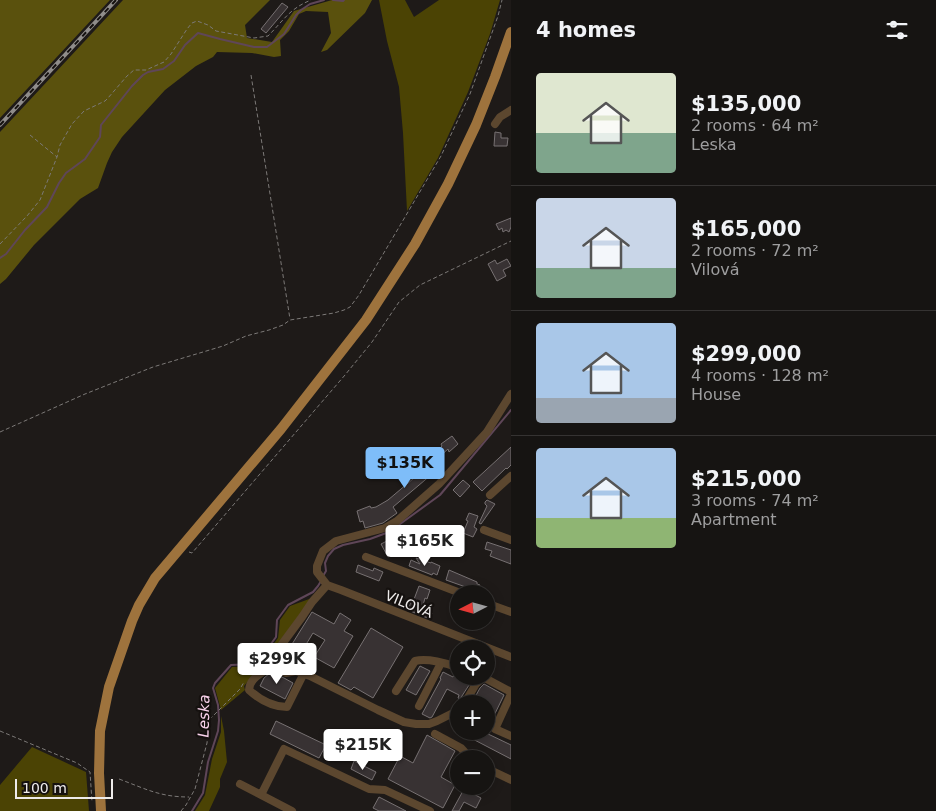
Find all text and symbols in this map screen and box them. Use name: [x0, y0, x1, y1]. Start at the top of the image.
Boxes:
icon: filters: [883, 16, 911, 44]
text: 4 homes: [536, 18, 636, 42]
text: $135,000: [691, 92, 801, 116]
icon: home: [576, 93, 636, 153]
text: 2 rooms · 64 m²: [691, 116, 819, 135]
text: Leska: [691, 135, 737, 154]
text: $165,000: [691, 217, 801, 241]
icon: home: [576, 218, 636, 278]
text: 2 rooms · 72 m²: [691, 241, 819, 260]
text: Vilová: [691, 260, 740, 279]
text: $299,000: [691, 342, 801, 366]
icon: home: [576, 343, 636, 403]
text: 4 rooms · 128 m²: [691, 366, 829, 385]
text: House: [691, 385, 741, 404]
pin: $135K: [370, 446, 440, 489]
text: $135K: [377, 453, 433, 472]
text: $215,000: [691, 467, 801, 491]
icon: home: [576, 468, 636, 528]
text: 3 rooms · 74 m²: [691, 491, 819, 510]
text: Apartment: [691, 510, 777, 529]
pin: $165K: [390, 524, 460, 567]
text: $165K: [397, 531, 453, 550]
north arrow: [450, 585, 495, 630]
map controls: [450, 585, 495, 795]
street label: VILOVÁ: [383, 587, 436, 621]
button: locate: [450, 640, 495, 685]
pin: $299K: [242, 642, 312, 685]
text: $299K: [249, 649, 305, 668]
water label: Leska: [195, 694, 213, 738]
button: +: [450, 695, 495, 740]
pin: $215K: [328, 728, 398, 771]
text: $215K: [335, 735, 391, 754]
button: −: [450, 750, 495, 795]
scale bar: [15, 776, 112, 799]
text: 100 m: [22, 780, 67, 796]

